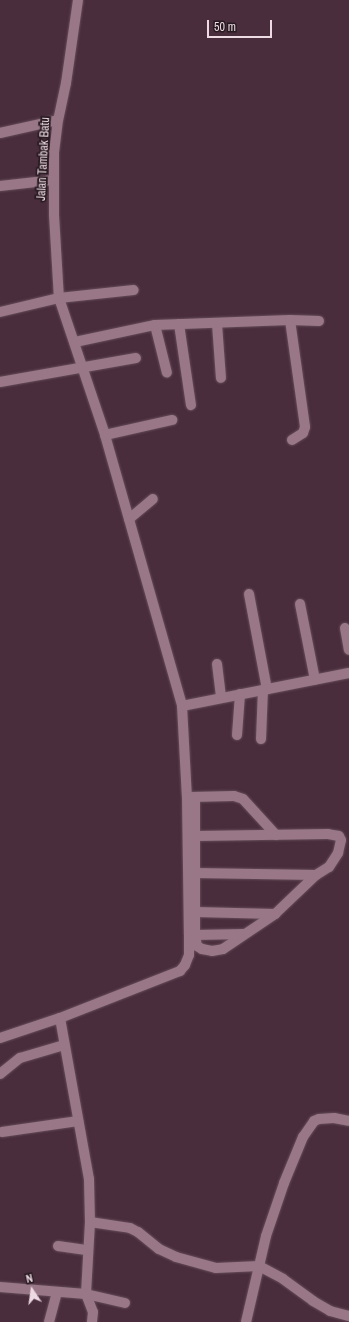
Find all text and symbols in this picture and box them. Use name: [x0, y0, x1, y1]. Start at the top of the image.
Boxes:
scale bar: [209, 12, 274, 38]
text: 50 m: [214, 19, 236, 35]
street label: Jalan Tambak Batu: [35, 117, 53, 201]
north arrow: [12, 1270, 52, 1310]
text: N: [25, 1271, 34, 1286]

